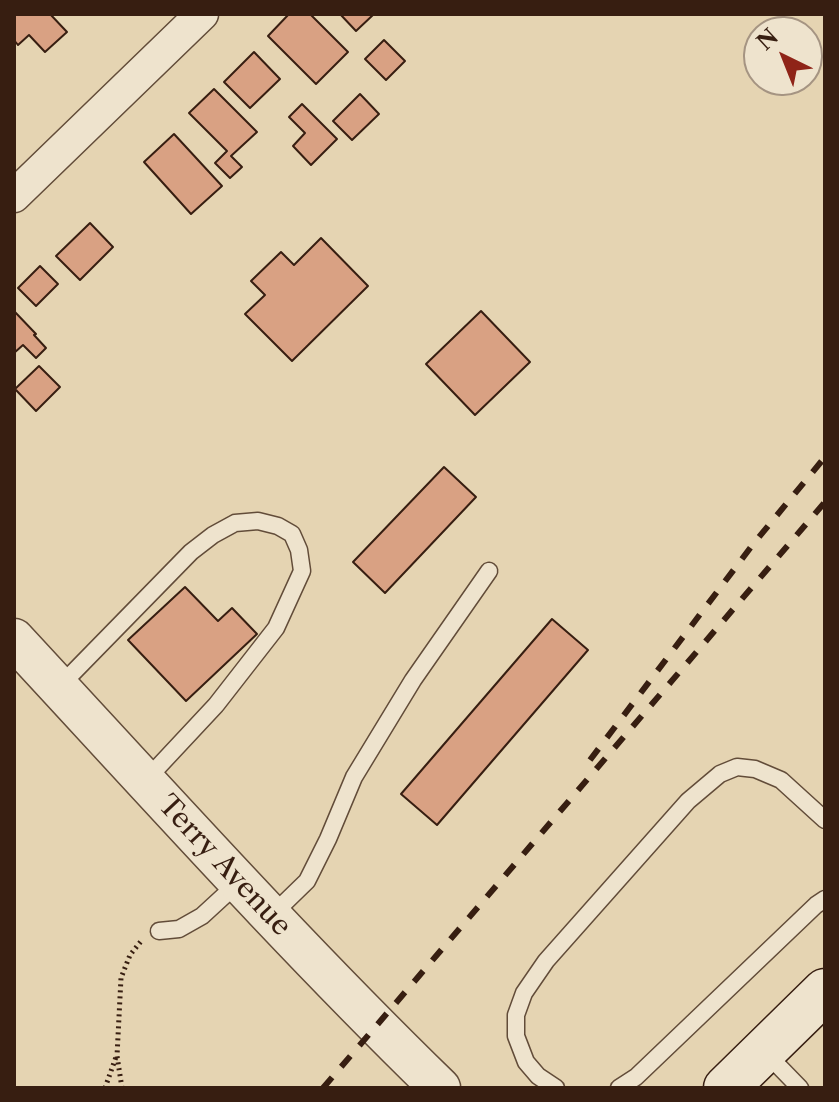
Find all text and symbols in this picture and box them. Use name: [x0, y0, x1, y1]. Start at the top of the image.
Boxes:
north arrow: [743, 16, 823, 96]
text: N: [751, 23, 784, 56]
street label: Terry Avenue: [150, 789, 298, 943]

